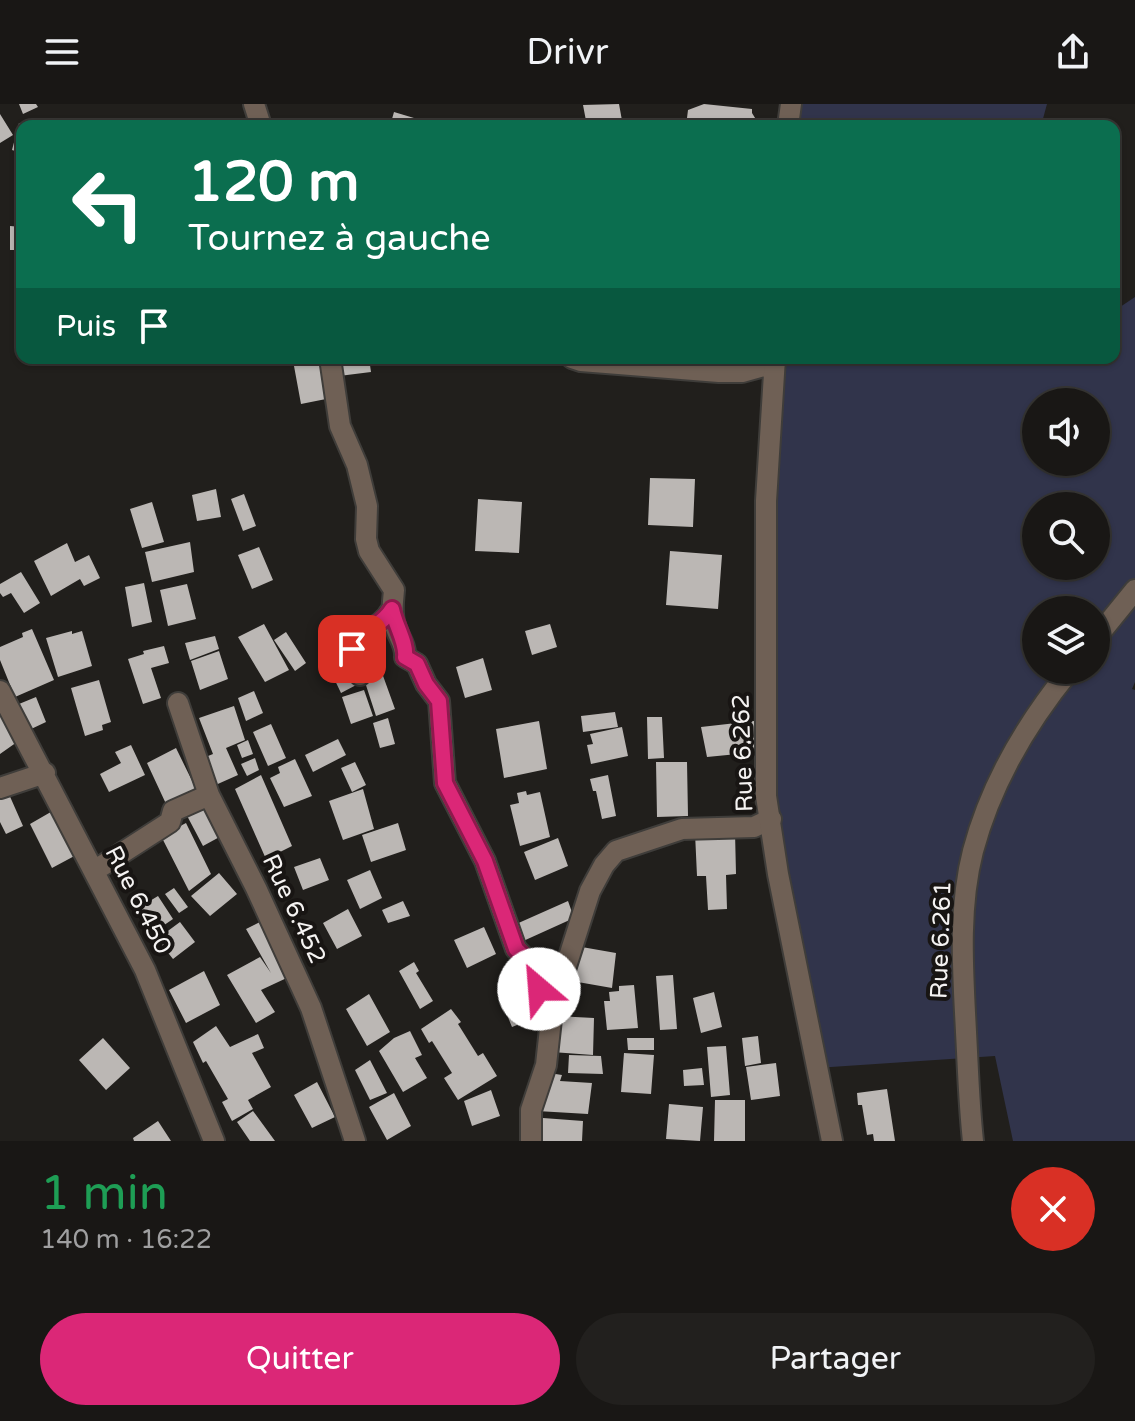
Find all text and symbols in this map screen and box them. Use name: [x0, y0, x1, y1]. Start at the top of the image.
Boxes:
icon: menu: [40, 30, 84, 74]
icon: share: [1051, 30, 1095, 74]
text: Drivr: [526, 31, 609, 74]
text: 120 m: [188, 149, 359, 216]
icon: left: [56, 152, 160, 256]
text: Tournez à gauche: [188, 217, 491, 260]
icon: arrive: [132, 304, 176, 348]
text: Puis: [56, 308, 116, 345]
map controls: [1022, 388, 1110, 684]
button: sound: [1022, 388, 1110, 476]
button: search: [1022, 492, 1110, 580]
button: layers: [1022, 596, 1110, 684]
pin: [318, 615, 386, 683]
icon: arrive: [330, 627, 374, 671]
street label: Rue 6.262: [726, 693, 760, 813]
street label: Rue 6.450: [98, 841, 178, 959]
street label: Rue 6.452: [256, 850, 332, 968]
street label: Rue 6.261: [924, 880, 958, 1000]
position arrow: [497, 947, 581, 1031]
text: 1 min: [40, 1165, 168, 1223]
button: close: [1011, 1167, 1095, 1251]
text: 140 m · 16:22: [40, 1224, 212, 1255]
button: Quitter: [40, 1313, 560, 1405]
button: Partager: [576, 1313, 1095, 1405]

